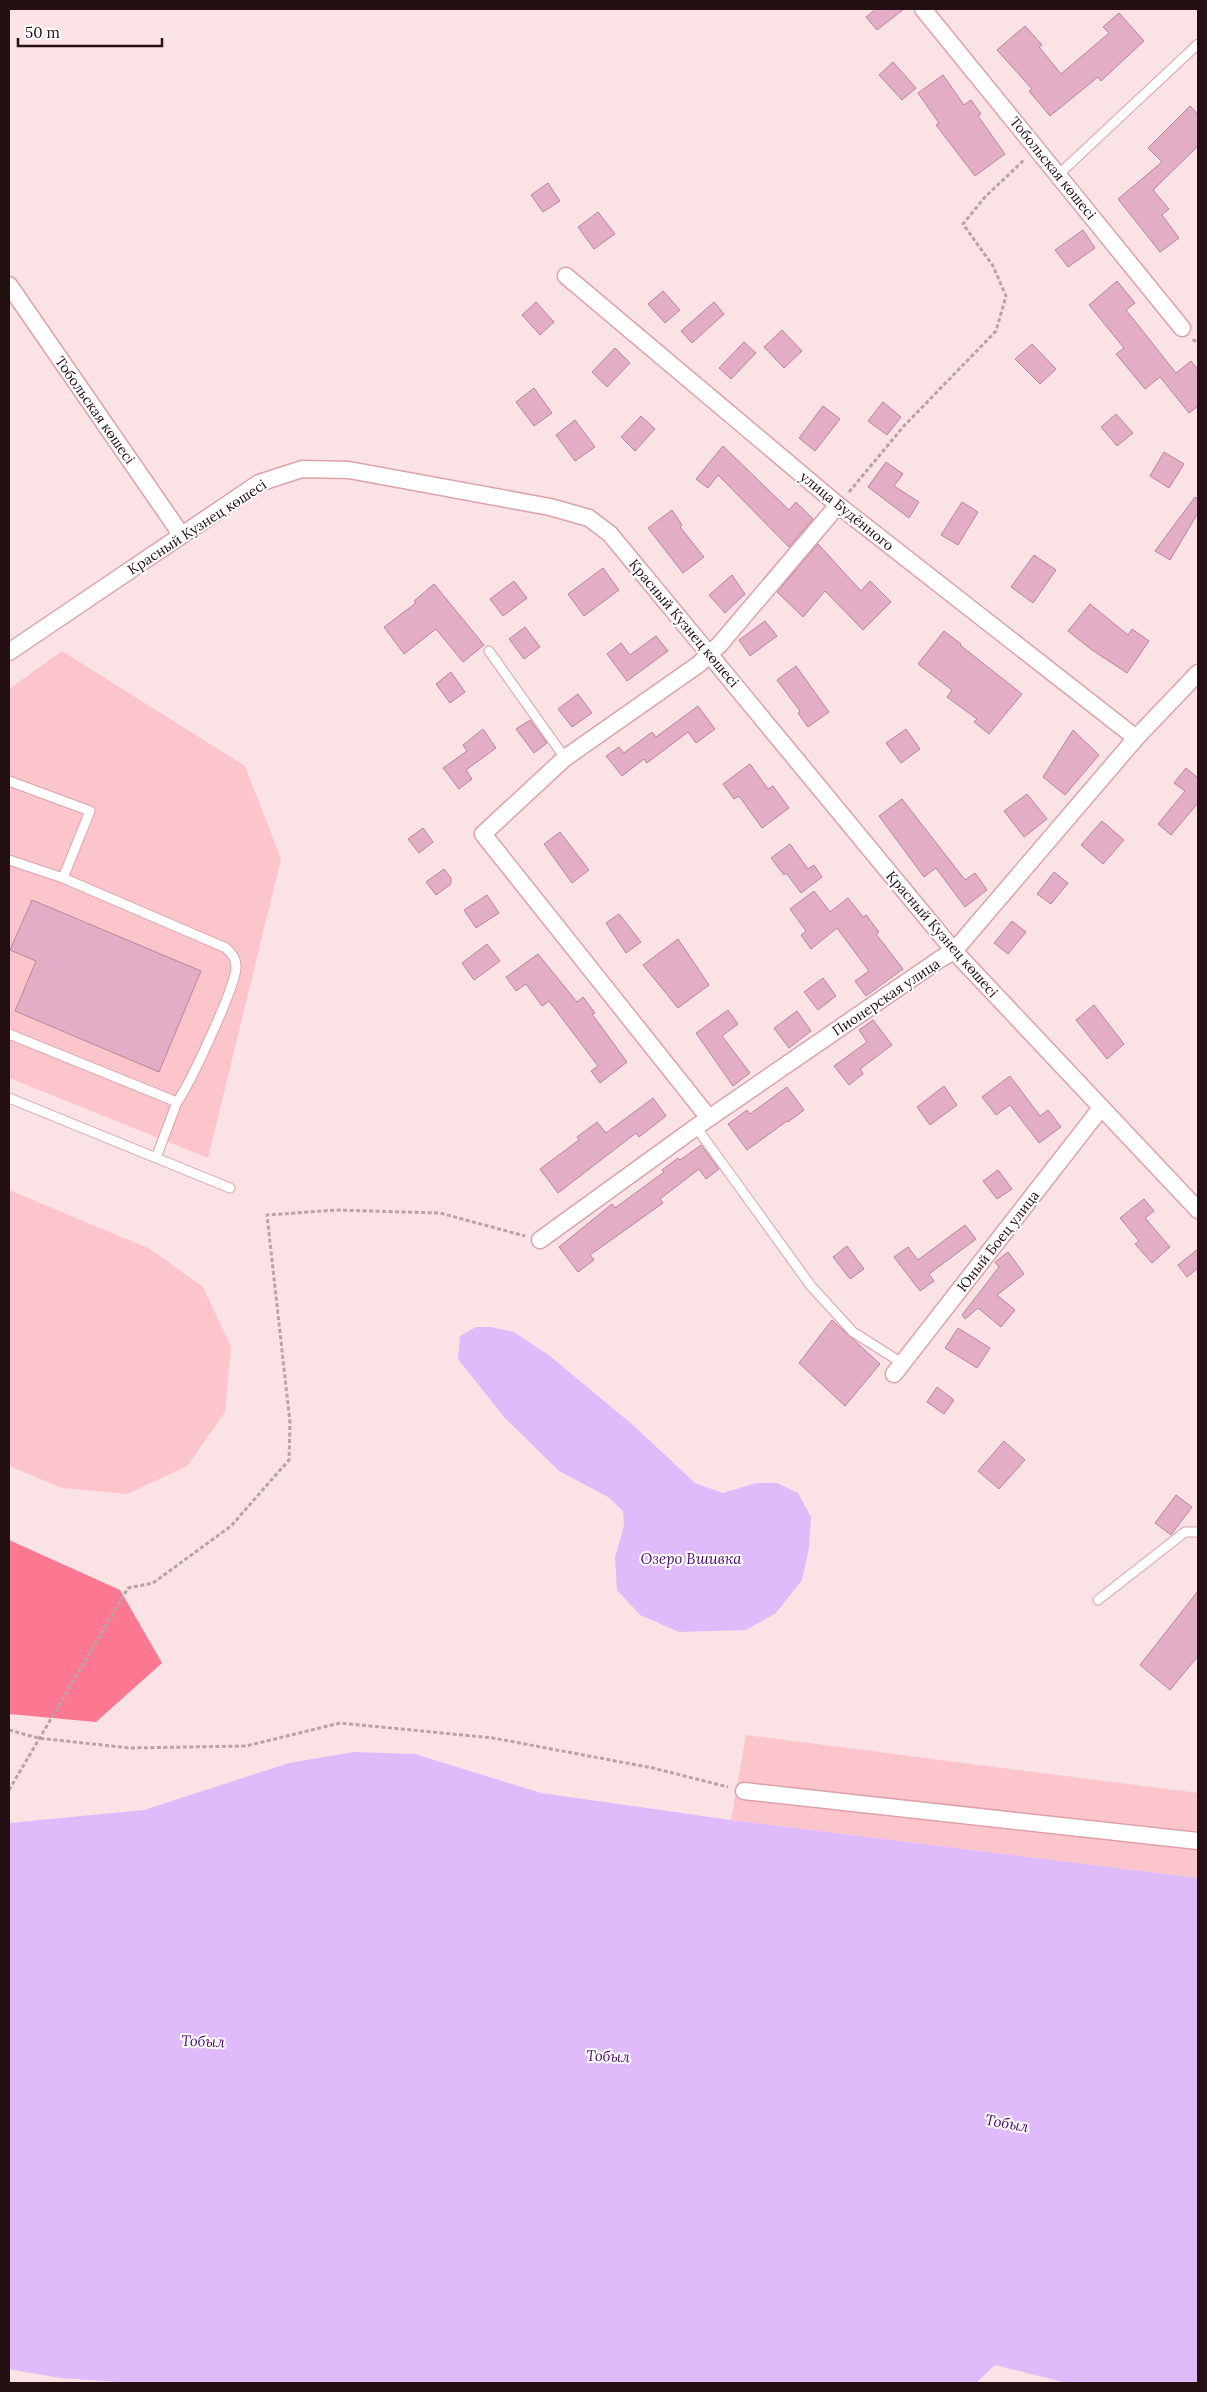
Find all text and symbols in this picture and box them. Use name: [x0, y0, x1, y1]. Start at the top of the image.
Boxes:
scale bar: [18, 15, 161, 47]
text: 50 m: [25, 23, 60, 42]
street label: Тобольская көшесі: [1006, 113, 1100, 223]
street label: Тобольская көшесі: [51, 353, 139, 467]
street label: улица Будённого: [796, 468, 898, 554]
street label: Красный Кузнец көшесі: [124, 475, 270, 579]
street label: Красный Кузнец көшесі: [625, 555, 743, 691]
street label: Красный Кузнец көшесі: [882, 867, 1002, 1001]
street label: Пионерская улица: [829, 954, 943, 1040]
street label: Юный Боец улица: [953, 1187, 1043, 1295]
water label: Озеро Вшивка: [641, 1549, 742, 1568]
water label: Тобыл: [181, 2031, 226, 2051]
water label: Тобыл: [586, 2046, 631, 2066]
water label: Тобыл: [984, 2110, 1031, 2136]

